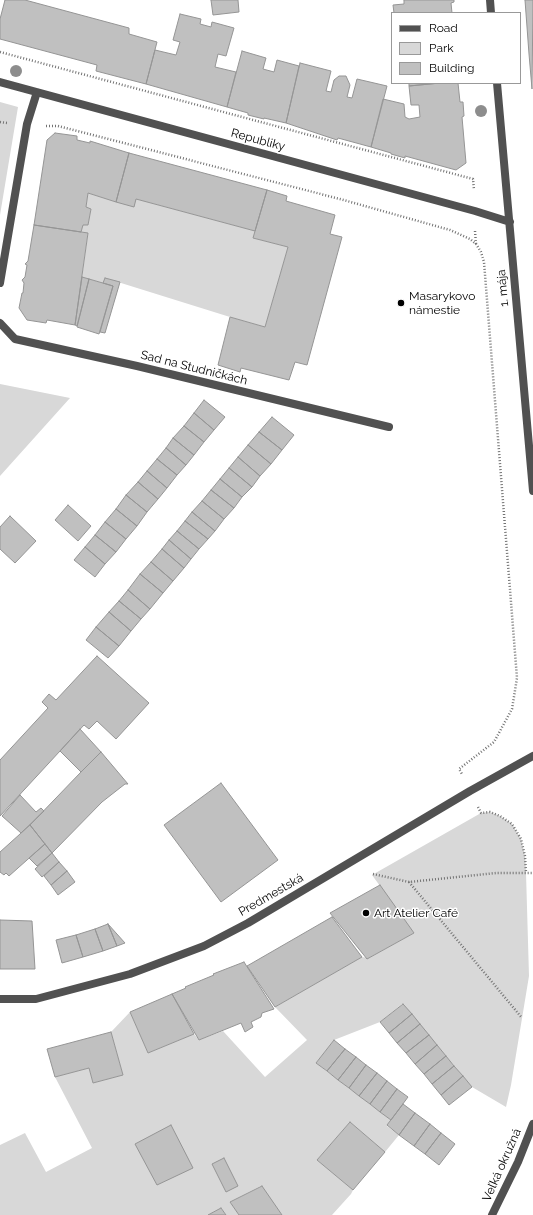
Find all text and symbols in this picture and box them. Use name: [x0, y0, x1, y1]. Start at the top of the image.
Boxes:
legend: [391, 12, 521, 84]
text: Road: [429, 21, 458, 35]
text: Park: [429, 41, 454, 55]
text: Building: [429, 61, 475, 75]
street label: Republiky: [229, 126, 287, 154]
street label: 1. mája: [494, 269, 512, 307]
place label: Masarykovo námestie: [409, 289, 475, 317]
marker: Masarykovo námestie: [396, 298, 406, 308]
street label: Sad na Studničkách: [139, 348, 249, 388]
street label: Predmestská: [236, 871, 306, 919]
place label: Art Atelier Café: [374, 906, 458, 920]
marker: Art Atelier Café: [361, 908, 371, 918]
street label: Veľká okružná: [480, 1126, 524, 1204]

